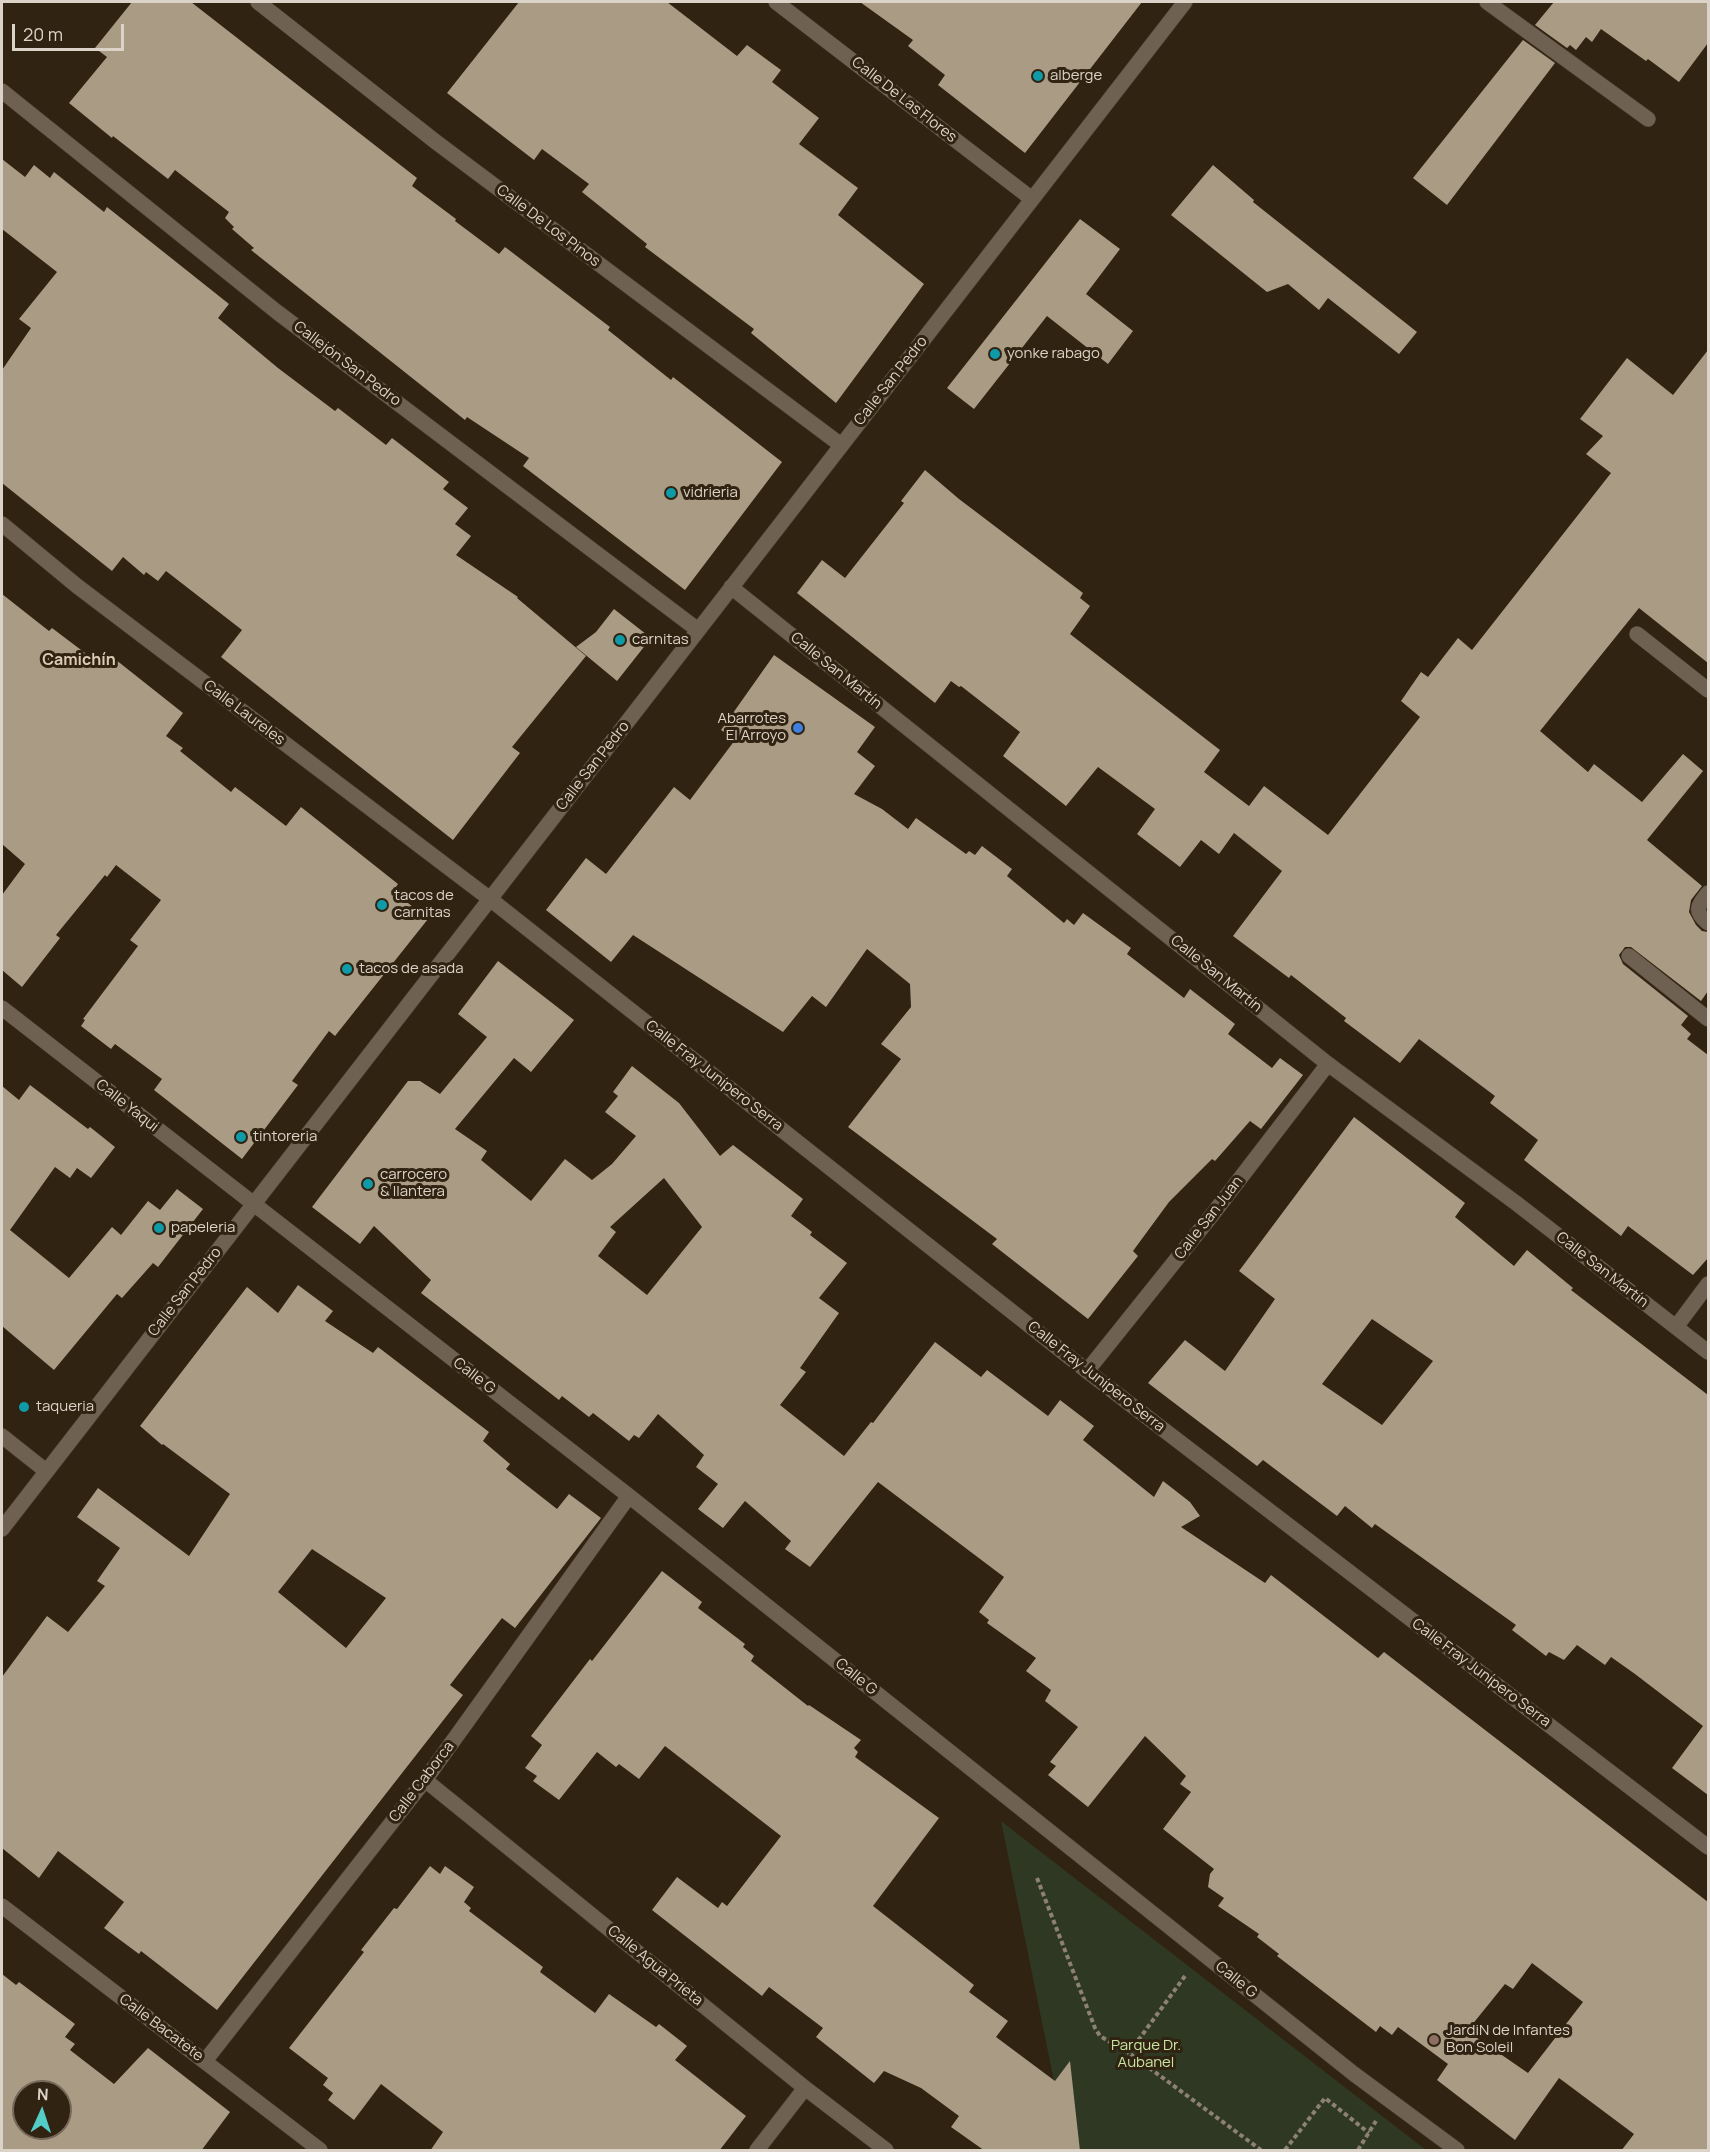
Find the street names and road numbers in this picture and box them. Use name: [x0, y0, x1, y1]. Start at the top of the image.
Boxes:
street label: Calle De Las Flores: [848, 53, 960, 147]
street label: Calle De Los Pinos: [493, 181, 603, 271]
street label: Callejón San Pedro: [290, 318, 404, 410]
street label: Calle San Pedro: [851, 333, 931, 429]
street label: Calle San Martín: [787, 629, 885, 713]
street label: Calle Laureles: [200, 677, 288, 749]
street label: Calle San Pedro: [553, 718, 633, 814]
street label: Calle San Martín: [1167, 932, 1265, 1016]
street label: Calle Fray Junípero Serra: [642, 1017, 786, 1135]
street label: Calle Yaqui: [92, 1076, 162, 1136]
street label: Calle San Juan: [1171, 1173, 1247, 1263]
street label: Calle San Martín: [1552, 1228, 1652, 1312]
street label: Calle San Pedro: [145, 1244, 225, 1340]
street label: Calle Fray Junípero Serra: [1024, 1318, 1168, 1436]
street label: Calle G: [449, 1354, 499, 1398]
street label: Calle Fray Junípero Serra: [1408, 1615, 1554, 1731]
street label: Calle G: [832, 1655, 880, 1699]
street label: Calle Caborca: [386, 1738, 458, 1826]
street label: Calle Agua Prieta: [604, 1922, 706, 2010]
street label: Calle G: [1212, 1958, 1260, 2002]
street label: Calle Bacatete: [115, 1990, 207, 2066]

